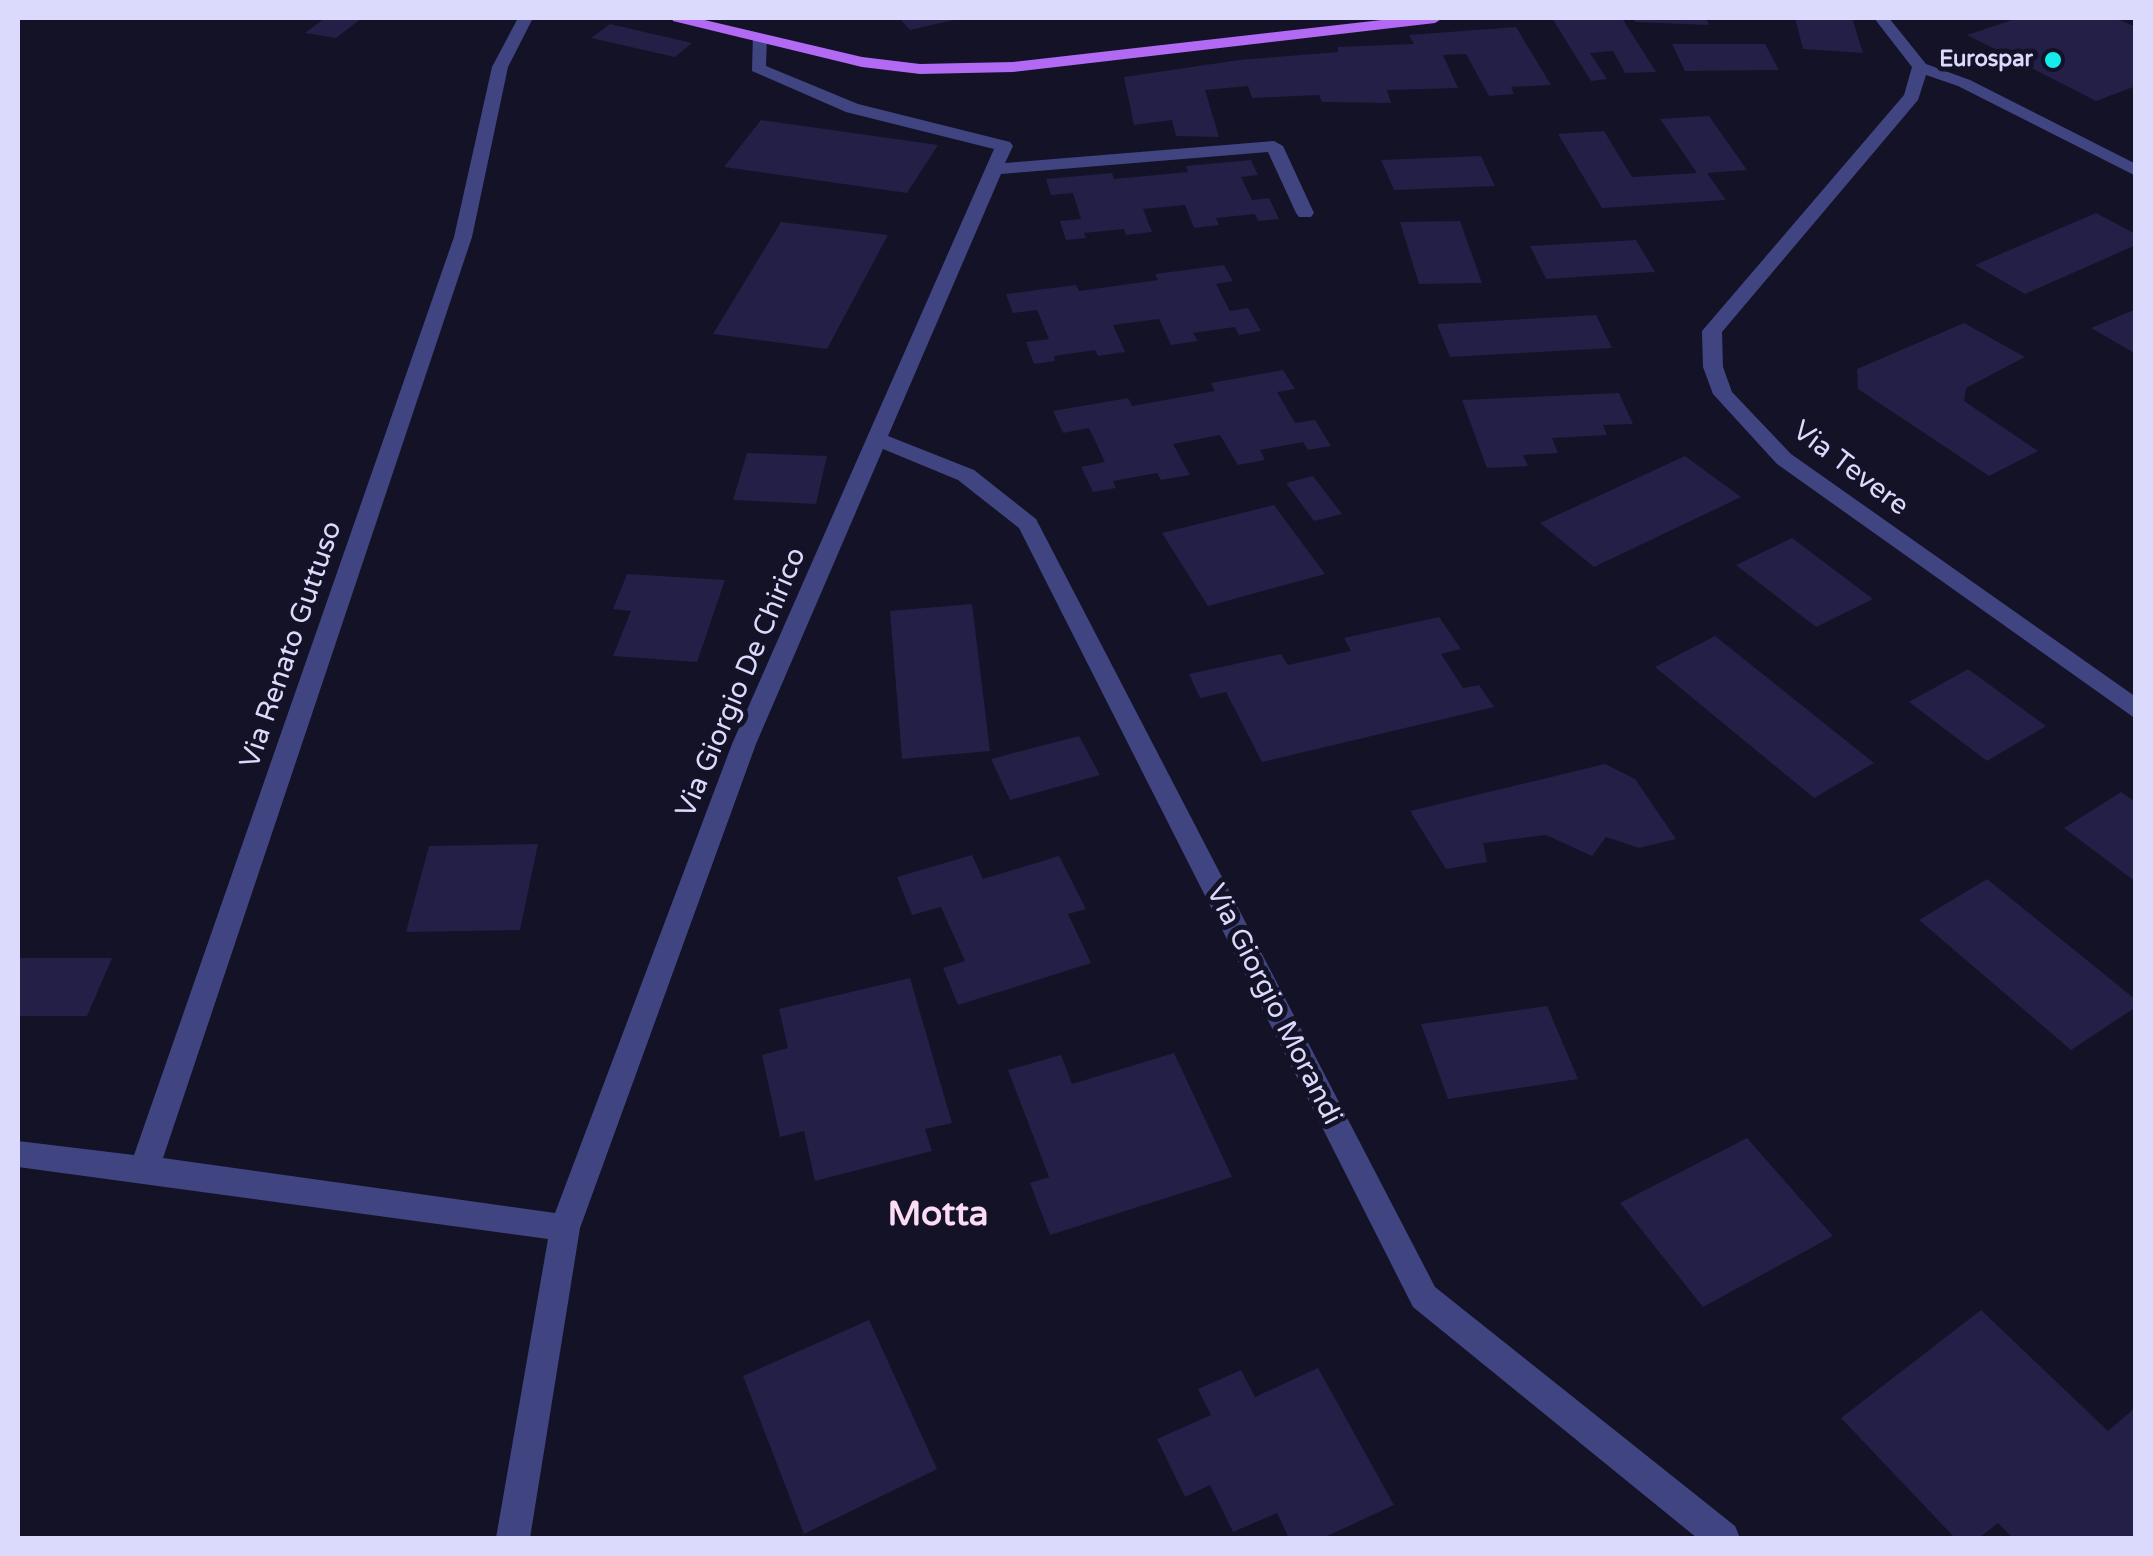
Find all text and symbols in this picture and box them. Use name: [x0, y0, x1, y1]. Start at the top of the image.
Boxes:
place label: Eurospar: [1939, 47, 2033, 73]
marker: Eurospar: [2042, 49, 2064, 71]
street label: Via Tevere: [1785, 414, 1915, 524]
street label: Via Renato Guttuso: [234, 517, 350, 773]
street label: Via Giorgio De Chirico: [670, 543, 814, 823]
street label: Via Giorgio Morandi: [1198, 879, 1348, 1131]
district label: Motta: [888, 1195, 988, 1237]

